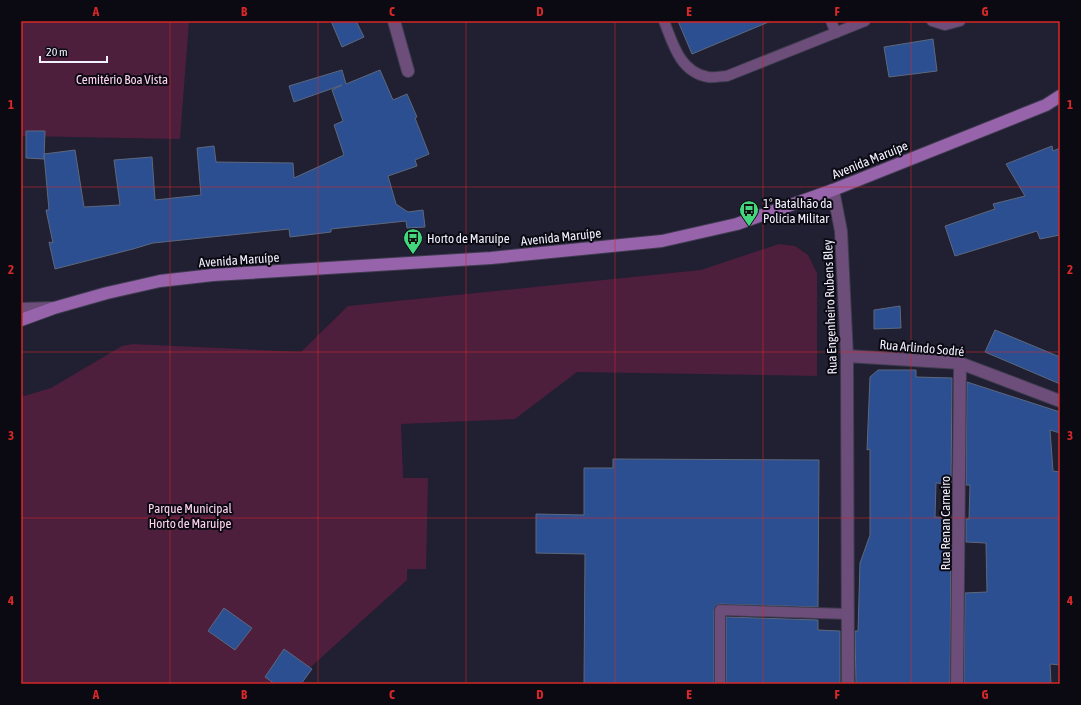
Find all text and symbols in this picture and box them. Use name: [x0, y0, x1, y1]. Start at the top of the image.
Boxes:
text: A: [92, 4, 100, 19]
text: B: [241, 4, 248, 19]
text: C: [389, 4, 395, 19]
text: D: [536, 4, 544, 19]
text: E: [686, 4, 692, 19]
text: F: [834, 4, 840, 19]
text: G: [982, 4, 989, 19]
scale bar: [40, 38, 107, 64]
text: 20 m: [46, 45, 68, 59]
park label: Cemitério Boa Vista: [76, 72, 168, 87]
text: 1: [8, 97, 14, 112]
text: 1: [1067, 97, 1073, 112]
street label: Avenida Maruípe: [830, 138, 910, 182]
place label: 1° Batalhão da Polícia Militar: [763, 196, 832, 226]
bus stop icon: 1° Batalhão da Polícia Militar: [738, 199, 760, 227]
street label: Avenida Maruípe: [520, 225, 602, 249]
bus stop icon: Horto de Maruípe: [402, 227, 424, 255]
place label: Horto de Maruípe: [427, 231, 510, 246]
street label: Rua Engenheiro Rubens Bley: [820, 239, 840, 375]
street label: Avenida Maruípe: [198, 250, 280, 270]
text: 2: [8, 262, 14, 277]
text: 2: [1067, 262, 1073, 277]
street label: Rua Arlindo Sodré: [879, 337, 965, 359]
text: 3: [8, 428, 14, 443]
text: 3: [1067, 428, 1073, 443]
street label: Rua Renan Carneiro: [938, 476, 953, 570]
park label: Parque Municipal Horto de Maruípe: [148, 501, 232, 531]
text: 4: [7, 593, 14, 608]
text: 4: [1066, 593, 1073, 608]
text: A: [92, 687, 100, 702]
text: B: [241, 687, 248, 702]
text: C: [389, 687, 395, 702]
text: D: [536, 687, 544, 702]
text: E: [686, 687, 692, 702]
text: F: [834, 687, 840, 702]
text: G: [982, 687, 989, 702]

